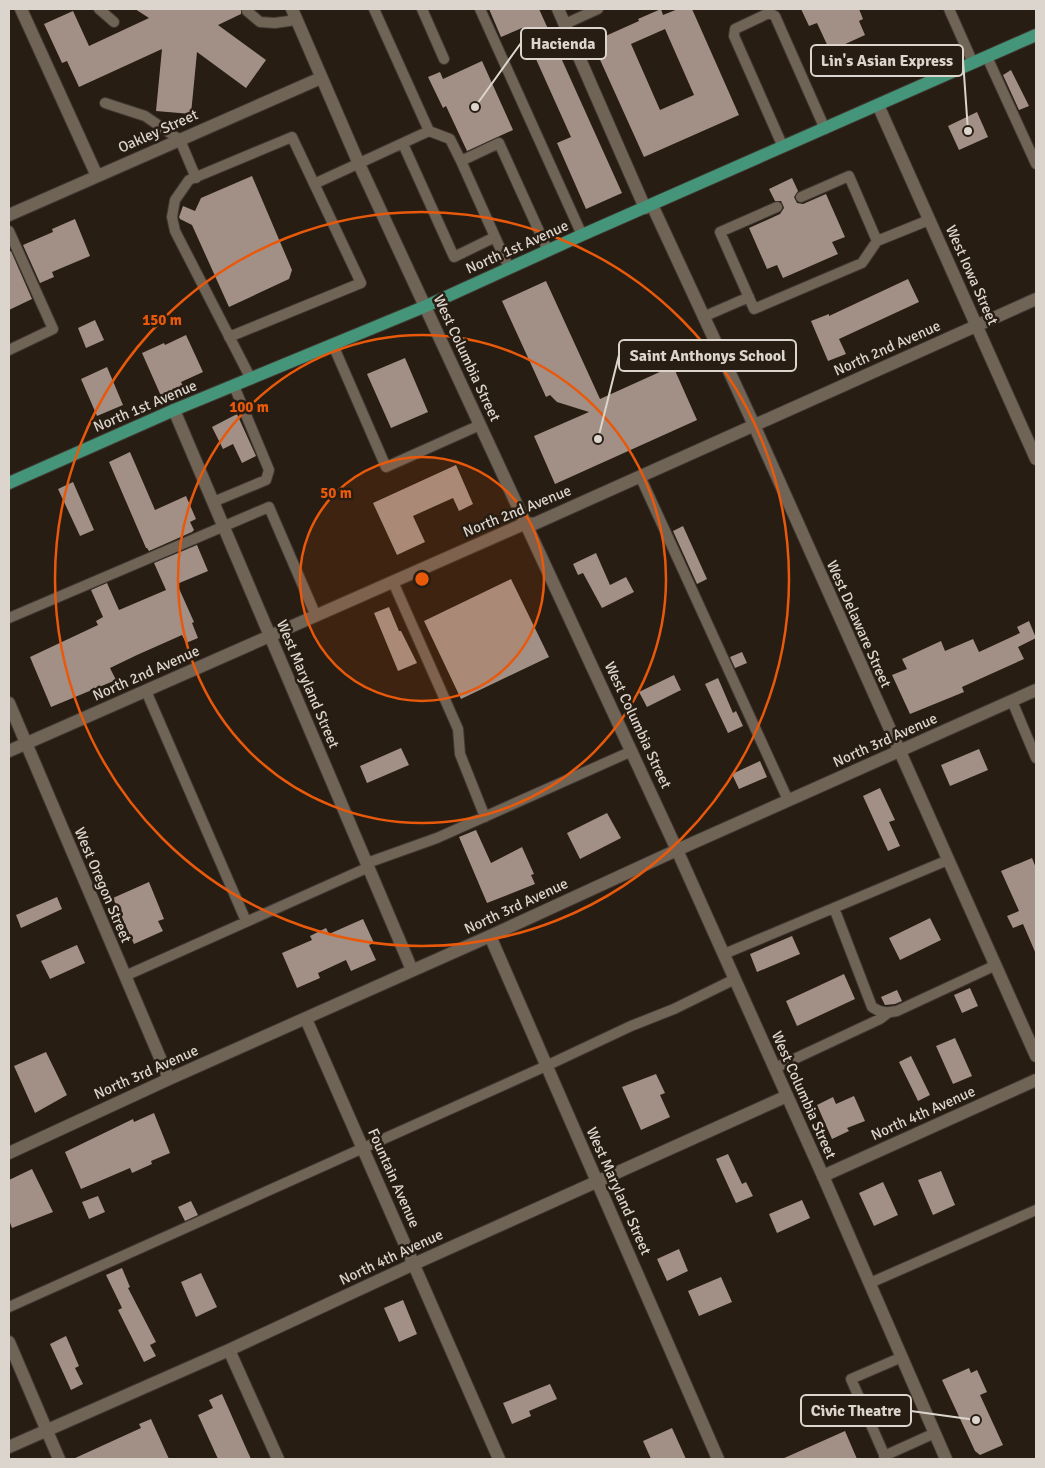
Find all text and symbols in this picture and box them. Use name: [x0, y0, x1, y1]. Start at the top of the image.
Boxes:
callout: Hacienda: [521, 28, 606, 59]
text: Hacienda: [530, 34, 596, 54]
callout: Lin's Asian Express: [811, 45, 963, 76]
text: Lin's Asian Express: [821, 51, 953, 71]
street label: Oakley Street: [115, 105, 201, 157]
street label: North 1st Avenue: [463, 216, 571, 278]
street label: West Iowa Street: [942, 222, 1002, 328]
street label: West Columbia Street: [430, 292, 504, 424]
text: 150 m: [142, 311, 182, 329]
street label: North 2nd Avenue: [831, 316, 943, 380]
callout: Saint Anthonys School: [619, 340, 796, 371]
text: Saint Anthonys School: [630, 346, 786, 366]
street label: North 1st Avenue: [91, 376, 199, 436]
text: 100 m: [229, 398, 269, 416]
street label: North 2nd Avenue: [460, 481, 574, 541]
text: 50 m: [320, 484, 352, 502]
street label: West Delaware Street: [823, 558, 895, 690]
centre of rings: [413, 570, 431, 588]
street label: West Maryland Street: [273, 617, 343, 751]
street label: North 2nd Avenue: [90, 641, 202, 705]
street label: West Columbia Street: [601, 659, 675, 791]
street label: North 3rd Avenue: [830, 709, 940, 771]
street label: West Oregon Street: [71, 825, 135, 945]
street label: North 3rd Avenue: [461, 874, 571, 938]
street label: West Columbia Street: [768, 1028, 840, 1162]
street label: North 3rd Avenue: [91, 1041, 201, 1103]
street label: North 4th Avenue: [868, 1082, 978, 1144]
street label: West Maryland Street: [583, 1124, 655, 1258]
street label: Fountain Avenue: [364, 1125, 424, 1231]
street label: North 4th Avenue: [336, 1225, 446, 1289]
callout: Civic Theatre: [801, 1395, 911, 1426]
text: Civic Theatre: [811, 1401, 901, 1421]

